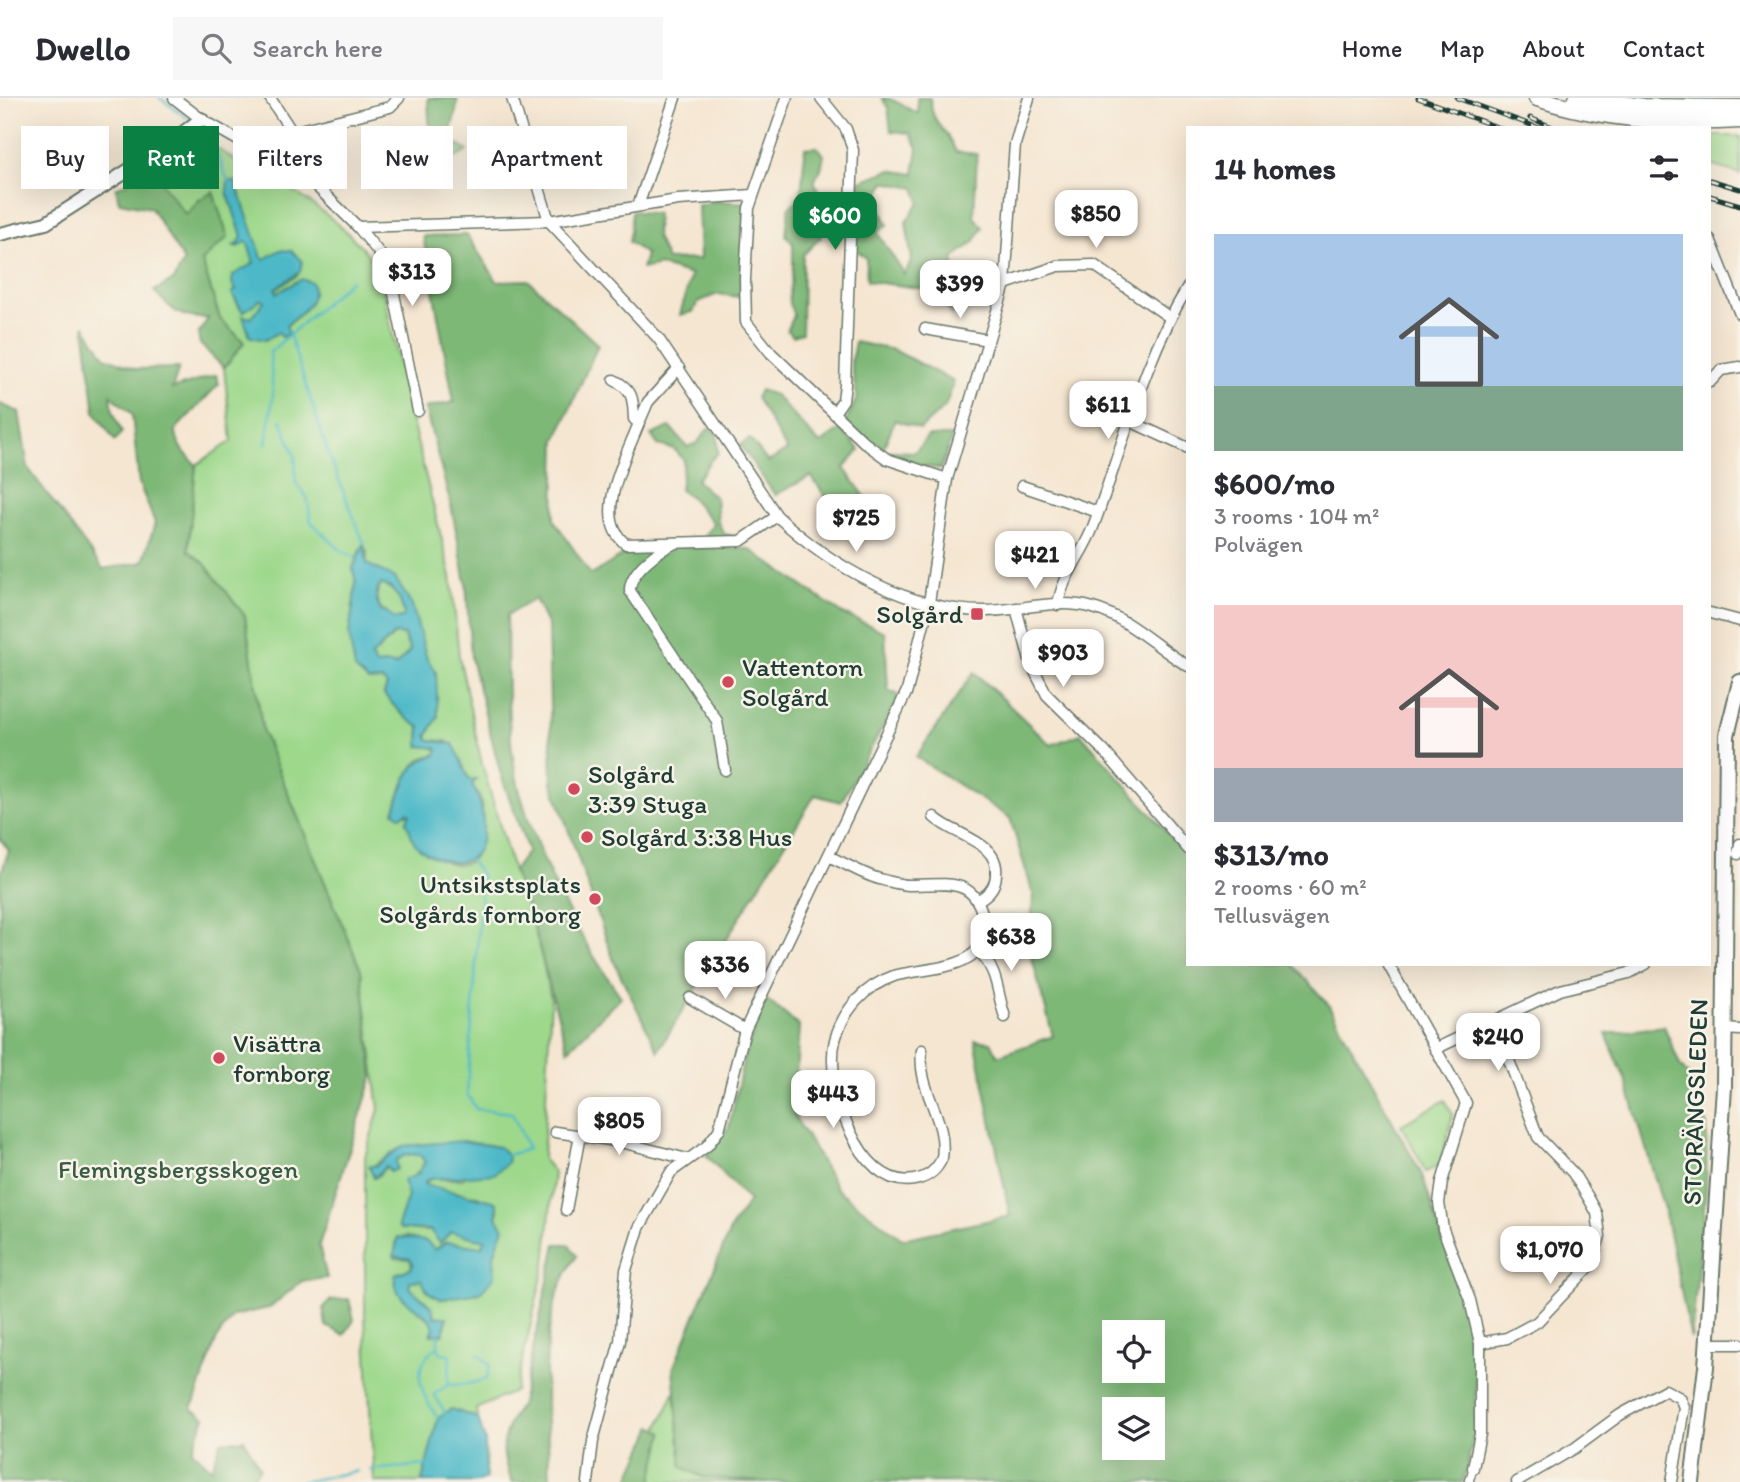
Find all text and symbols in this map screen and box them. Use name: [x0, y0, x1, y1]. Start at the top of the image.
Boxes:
search box: [173, 17, 663, 80]
text: Dwello: [35, 29, 131, 68]
icon: search: [197, 29, 235, 67]
text: Search here: [253, 32, 383, 64]
text: Home: [1342, 34, 1402, 63]
text: Map: [1440, 34, 1484, 63]
text: About: [1522, 34, 1585, 63]
text: Contact: [1623, 34, 1705, 63]
chip: Buy: [21, 126, 109, 189]
chip: Rent: [123, 126, 219, 189]
chip: Filters: [233, 126, 347, 189]
chip: New: [361, 126, 453, 189]
chip: Apartment: [467, 126, 627, 189]
icon: filters: [1645, 149, 1683, 187]
text: 14 homes: [1214, 150, 1336, 187]
pin: $850: [1055, 190, 1137, 250]
pin: $600: [794, 192, 876, 252]
text: $850: [1071, 199, 1121, 227]
text: $600: [809, 201, 861, 229]
pin: $313: [371, 248, 453, 308]
text: $313: [388, 257, 436, 285]
pin: $399: [919, 260, 1001, 320]
text: $399: [936, 269, 984, 297]
icon: home: [1386, 279, 1512, 405]
pin: $611: [1067, 382, 1149, 441]
text: $611: [1085, 390, 1131, 418]
text: $600/mo: [1214, 465, 1335, 502]
pin: $725: [815, 494, 897, 554]
text: 3 rooms · 104 m²: [1214, 502, 1379, 530]
text: $725: [832, 503, 880, 531]
text: Polvägen: [1214, 530, 1303, 558]
pin: $421: [994, 532, 1076, 591]
text: $421: [1011, 540, 1059, 568]
place label: Solgård: [876, 598, 964, 630]
marker: Solgård: [969, 606, 985, 622]
pin: $903: [1022, 630, 1104, 689]
text: $903: [1038, 638, 1088, 666]
icon: home: [1386, 650, 1512, 776]
place label: Vattentorn Solgård: [742, 651, 864, 713]
marker: Vattentorn Solgård: [720, 674, 736, 690]
place label: Solgård 3:39 Stuga: [588, 758, 707, 820]
marker: Solgård 3:39 Stuga: [566, 781, 582, 797]
place label: Solgård 3:38 Hus: [601, 821, 792, 853]
marker: Solgård 3:38 Hus: [579, 829, 595, 845]
text: $313/mo: [1214, 836, 1329, 873]
place label: Untsikstsplats Solgårds fornborg: [379, 868, 582, 930]
text: 2 rooms · 60 m²: [1214, 873, 1367, 901]
marker: Untsikstsplats Solgårds fornborg: [587, 891, 603, 907]
text: Tellusvägen: [1214, 901, 1330, 929]
pin: $638: [970, 914, 1052, 973]
text: $638: [987, 922, 1035, 950]
pin: $336: [684, 942, 766, 1001]
text: $336: [701, 950, 749, 978]
street label: STORÄNGSLEDEN: [1675, 998, 1715, 1206]
pin: $240: [1457, 1014, 1539, 1073]
text: $240: [1472, 1022, 1524, 1050]
place label: Visättra fornborg: [233, 1027, 331, 1089]
marker: Visättra fornborg: [211, 1050, 227, 1066]
pin: $443: [792, 1070, 874, 1130]
text: $443: [807, 1079, 859, 1107]
pin: $805: [578, 1098, 660, 1157]
text: $805: [594, 1106, 644, 1134]
park label: Flemingsbergsskogen: [58, 1153, 298, 1185]
pin: $1,070: [1493, 1226, 1607, 1286]
text: $1,070: [1516, 1235, 1584, 1263]
map controls: [1102, 1320, 1165, 1460]
button: locate: [1102, 1320, 1165, 1383]
button: layers: [1102, 1397, 1165, 1460]

